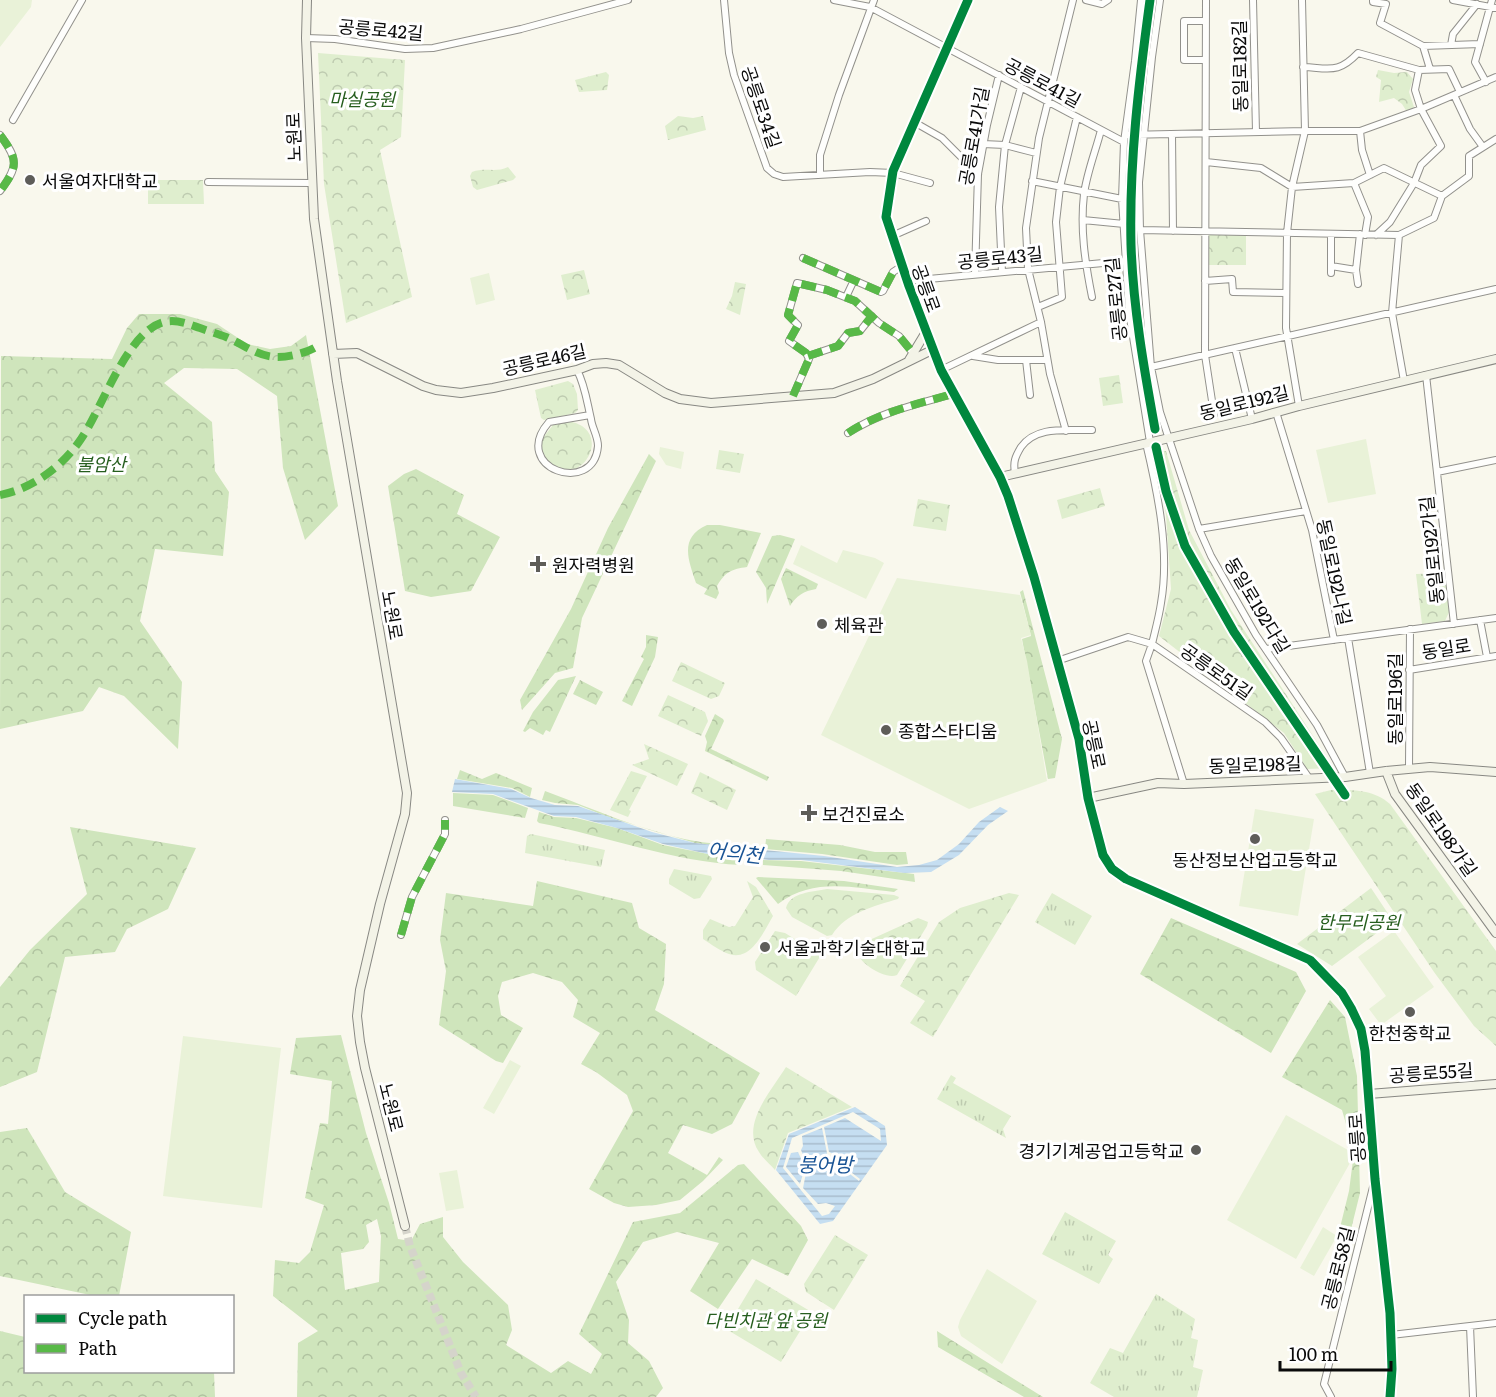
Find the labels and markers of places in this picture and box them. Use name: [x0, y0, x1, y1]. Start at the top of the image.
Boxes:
place label: 서울여자대학교: [42, 167, 158, 194]
marker: 서울여자대학교: [23, 173, 37, 187]
place label: 원자력병원: [552, 551, 635, 578]
marker: 원자력병원: [529, 555, 547, 573]
place label: 체육관: [834, 611, 884, 638]
marker: 체육관: [815, 617, 829, 631]
place label: 종합스타디움: [898, 717, 997, 744]
marker: 종합스타디움: [879, 723, 893, 737]
place label: 보건진료소: [822, 800, 905, 827]
marker: 보건진료소: [800, 804, 818, 822]
marker: 동산정보산업고등학교: [1248, 832, 1262, 846]
place label: 동산정보산업고등학교: [1172, 846, 1338, 873]
place label: 서울과학기술대학교: [777, 934, 926, 961]
marker: 서울과학기술대학교: [758, 940, 772, 954]
marker: 한천중학교: [1403, 1005, 1417, 1019]
place label: 한천중학교: [1369, 1019, 1451, 1046]
place label: 경기기계공업고등학교: [1018, 1137, 1184, 1164]
marker: 경기기계공업고등학교: [1189, 1143, 1203, 1157]

